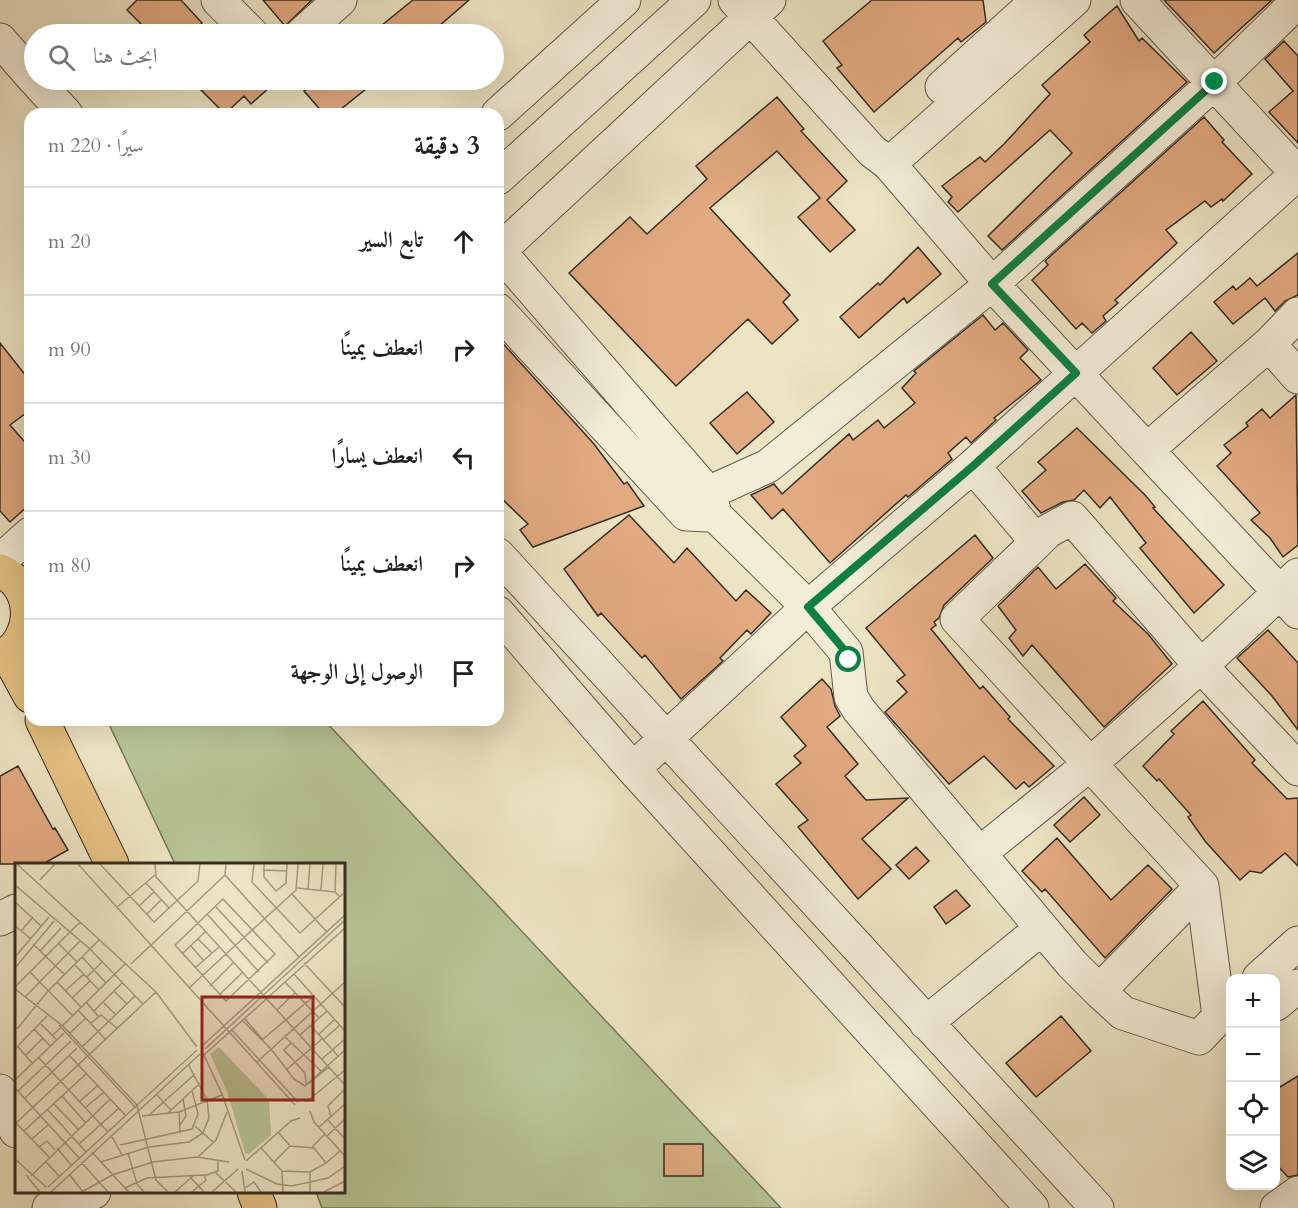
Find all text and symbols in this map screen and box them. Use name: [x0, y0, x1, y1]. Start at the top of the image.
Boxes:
search box: [24, 24, 504, 90]
icon: search: [45, 41, 78, 74]
text: ابحث هنا: [93, 41, 158, 71]
route end: [1201, 68, 1227, 94]
text: 3 دقيقة: [414, 128, 480, 163]
text: سيرًا · 220 m: [48, 132, 144, 159]
text: تابع السير: [360, 225, 423, 255]
icon: ahead: [447, 225, 480, 258]
text: 20 m: [48, 228, 91, 255]
text: انعطف يمينًا: [340, 333, 423, 363]
icon: right: [447, 333, 480, 366]
text: 90 m: [48, 336, 91, 363]
text: انعطف يسارًا: [332, 441, 423, 471]
icon: left: [447, 441, 480, 474]
text: 30 m: [48, 444, 91, 471]
text: انعطف يمينًا: [340, 549, 423, 579]
icon: right: [447, 549, 480, 582]
text: 80 m: [48, 552, 91, 579]
route start: [835, 646, 861, 672]
text: الوصول إلى الوجهة: [291, 657, 423, 687]
icon: arrive: [447, 657, 480, 690]
inset map: [15, 863, 345, 1193]
map controls: [1226, 974, 1280, 1190]
button: +: [1226, 974, 1280, 1028]
button: −: [1226, 1028, 1280, 1082]
button: locate: [1226, 1082, 1280, 1136]
button: layers: [1226, 1136, 1280, 1190]

